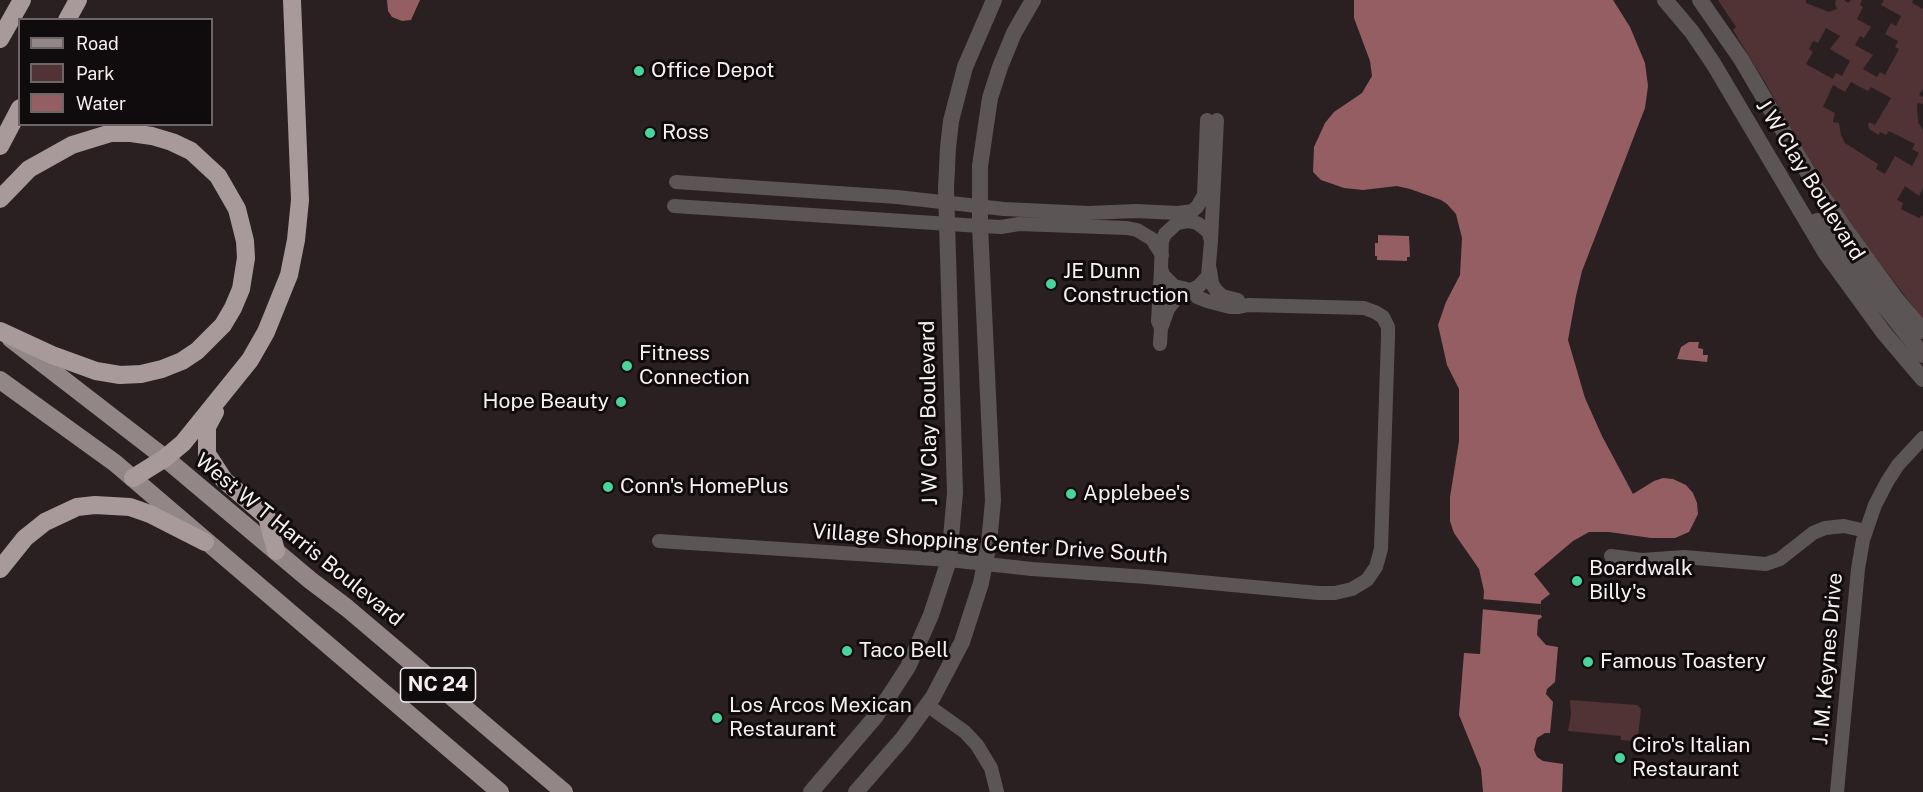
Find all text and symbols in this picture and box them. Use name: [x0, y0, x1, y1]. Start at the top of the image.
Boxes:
legend: [18, 18, 213, 126]
text: Road: [76, 33, 119, 54]
place label: Office Depot: [651, 58, 774, 84]
text: Park: [76, 63, 114, 84]
marker: Office Depot: [632, 64, 646, 78]
text: Water: [76, 93, 126, 114]
street label: J W Clay Boulevard: [1750, 95, 1870, 265]
place label: Ross: [662, 120, 709, 146]
marker: Ross: [643, 126, 657, 140]
place label: JE Dunn Construction: [1063, 259, 1189, 309]
marker: JE Dunn Construction: [1044, 277, 1058, 291]
street label: J W Clay Boulevard: [915, 320, 943, 506]
place label: Fitness Connection: [639, 341, 750, 391]
marker: Fitness Connection: [620, 359, 634, 373]
place label: Hope Beauty: [483, 389, 609, 415]
marker: Hope Beauty: [614, 395, 628, 409]
street label: West W T Harris Boulevard: [190, 448, 408, 632]
place label: Conn's HomePlus: [620, 474, 789, 500]
marker: Conn's HomePlus: [601, 480, 615, 494]
place label: Applebee's: [1083, 481, 1190, 507]
marker: Applebee's: [1064, 487, 1078, 501]
street label: Village Shopping Center Drive South: [811, 519, 1169, 569]
place label: Boardwalk Billy's: [1589, 556, 1693, 606]
street label: J. M. Keynes Drive: [1808, 572, 1848, 746]
marker: Boardwalk Billy's: [1570, 574, 1584, 588]
place label: Taco Bell: [859, 638, 949, 664]
marker: Taco Bell: [840, 644, 854, 658]
place label: Famous Toastery: [1600, 649, 1766, 675]
marker: Famous Toastery: [1581, 655, 1595, 669]
road number: NC 24: [400, 668, 476, 702]
place label: Los Arcos Mexican Restaurant: [729, 693, 912, 743]
marker: Los Arcos Mexican Restaurant: [710, 711, 724, 725]
place label: Ciro's Italian Restaurant: [1632, 733, 1750, 783]
marker: Ciro's Italian Restaurant: [1613, 751, 1627, 765]

